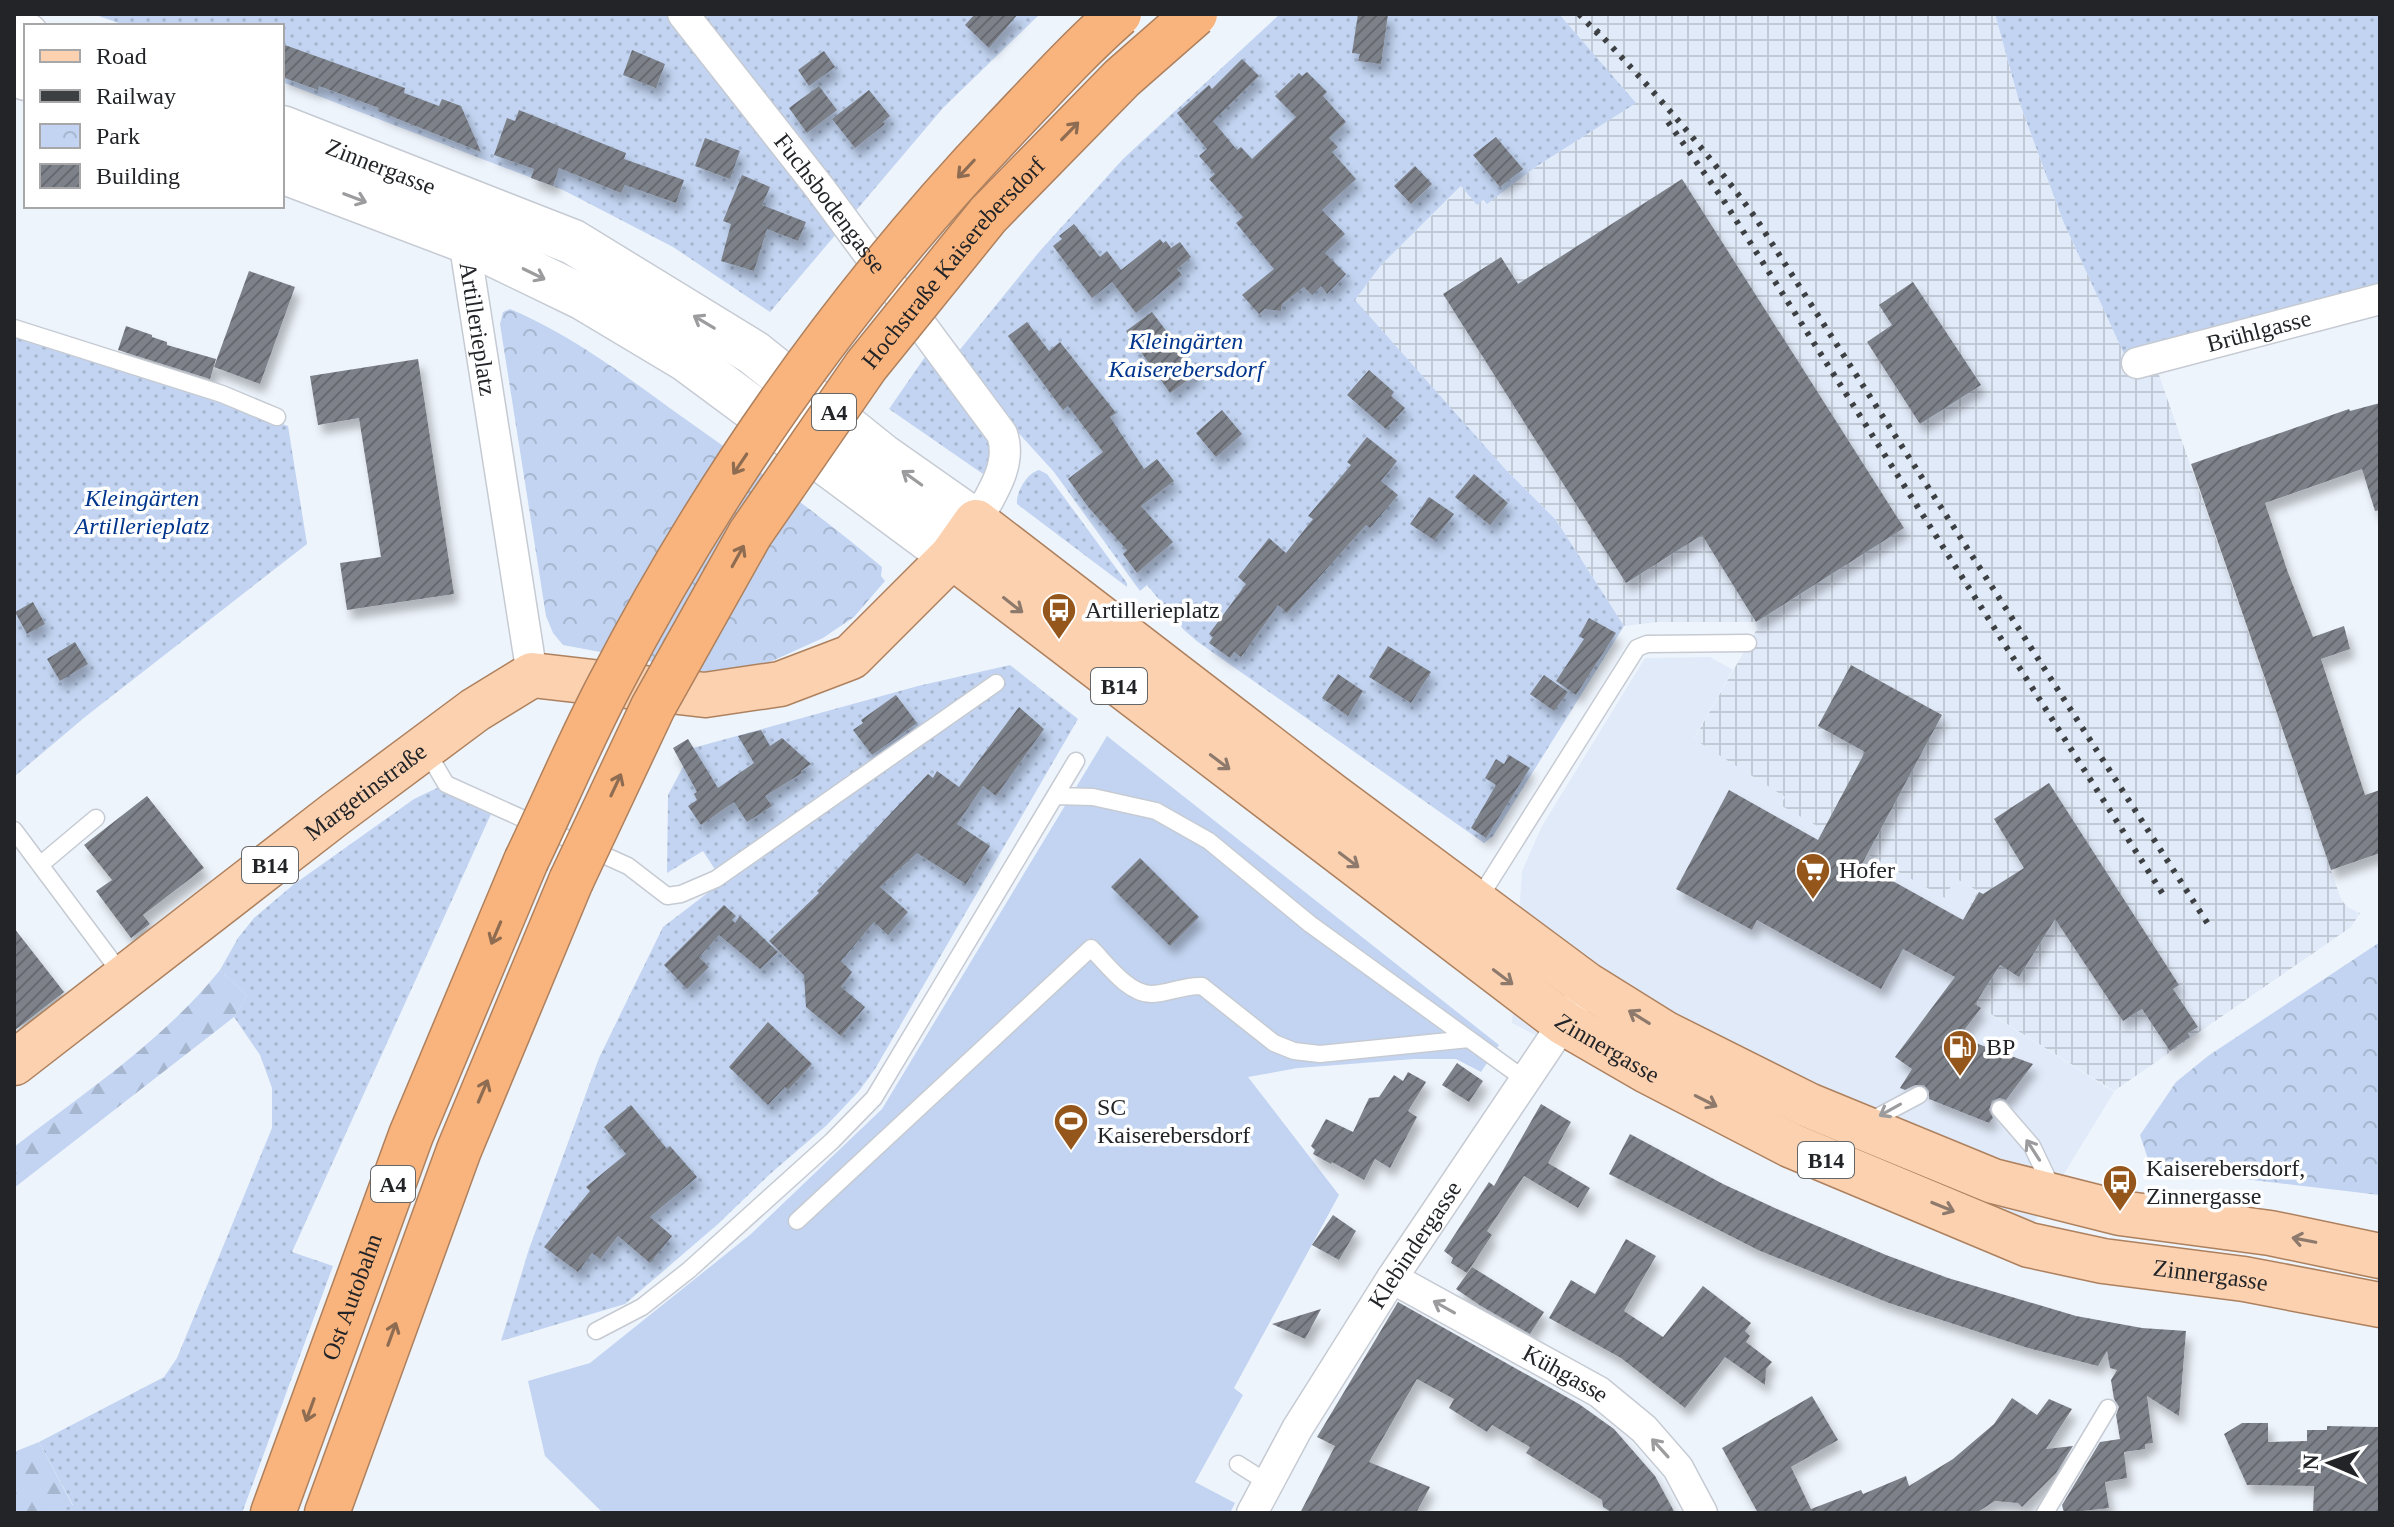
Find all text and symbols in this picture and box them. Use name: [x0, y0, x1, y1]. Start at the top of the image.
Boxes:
legend: [24, 24, 284, 208]
text: Road: [96, 43, 147, 69]
text: Railway: [96, 83, 176, 109]
one-way arrow: [1060, 122, 1079, 141]
text: Park: [96, 123, 140, 149]
street label: Fuchsbodengasse: [769, 129, 891, 278]
street label: Zinnergasse: [322, 133, 439, 200]
street label: Hochstraße Kaiserebersdorf: [856, 152, 1050, 374]
one-way arrow: [957, 159, 976, 179]
text: Building: [96, 163, 180, 189]
one-way arrow: [342, 192, 367, 206]
street label: Artillerieplatz: [455, 260, 501, 397]
one-way arrow: [521, 267, 545, 282]
street label: Brühlgasse: [2204, 305, 2314, 357]
one-way arrow: [693, 314, 716, 330]
park label: Kleingärten Kaiserebersdorf: [1107, 328, 1267, 382]
road number: A4: [812, 394, 856, 430]
one-way arrow: [732, 452, 748, 474]
one-way arrow: [902, 469, 924, 486]
park label: Kleingärten Artillerieplatz: [73, 485, 210, 539]
one-way arrow: [731, 544, 746, 568]
bus stop icon: Artillerieplatz: [1040, 591, 1078, 641]
one-way arrow: [1002, 596, 1023, 613]
place label: Artillerieplatz: [1085, 597, 1220, 623]
road number: B14: [1091, 668, 1147, 704]
street label: Margetinstraße: [300, 738, 431, 846]
one-way arrow: [1209, 753, 1230, 770]
one-way arrow: [609, 773, 624, 797]
road number: B14: [242, 847, 298, 883]
supermarket icon: Hofer: [1794, 851, 1832, 901]
one-way arrow: [1338, 852, 1360, 869]
place label: Hofer: [1839, 857, 1895, 883]
one-way arrow: [488, 920, 502, 945]
one-way arrow: [1492, 968, 1513, 985]
street label: Zinnergasse: [1550, 1008, 1664, 1088]
one-way arrow: [1628, 1009, 1651, 1025]
fuel station icon: BP: [1941, 1028, 1979, 1078]
place label: BP: [1986, 1034, 2015, 1060]
one-way arrow: [477, 1079, 492, 1104]
place label: SC Kaiserebersdorf: [1097, 1094, 1250, 1148]
one-way arrow: [1693, 1094, 1717, 1110]
sports icon: SC Kaiserebersdorf: [1052, 1102, 1090, 1152]
one-way arrow: [1878, 1103, 1902, 1118]
one-way arrow: [2025, 1139, 2041, 1161]
road number: B14: [1798, 1142, 1854, 1178]
place label: Kaiserebersdorf, Zinnergasse: [2146, 1155, 2305, 1209]
bus stop icon: Kaiserebersdorf, Zinnergasse: [2101, 1163, 2139, 1213]
road number: A4: [371, 1166, 415, 1202]
street label: Klebindergasse: [1363, 1176, 1466, 1313]
one-way arrow: [1930, 1201, 1955, 1216]
street label: Ost Autobahn: [317, 1230, 387, 1364]
one-way arrow: [2291, 1231, 2317, 1246]
street label: Zinnergasse: [2152, 1255, 2270, 1296]
one-way arrow: [1433, 1299, 1456, 1315]
one-way arrow: [386, 1323, 400, 1347]
street label: Kühgasse: [1518, 1340, 1614, 1407]
one-way arrow: [302, 1397, 317, 1422]
north arrow: [2290, 1423, 2370, 1503]
one-way arrow: [1652, 1438, 1670, 1458]
text: N: [2298, 1454, 2323, 1471]

